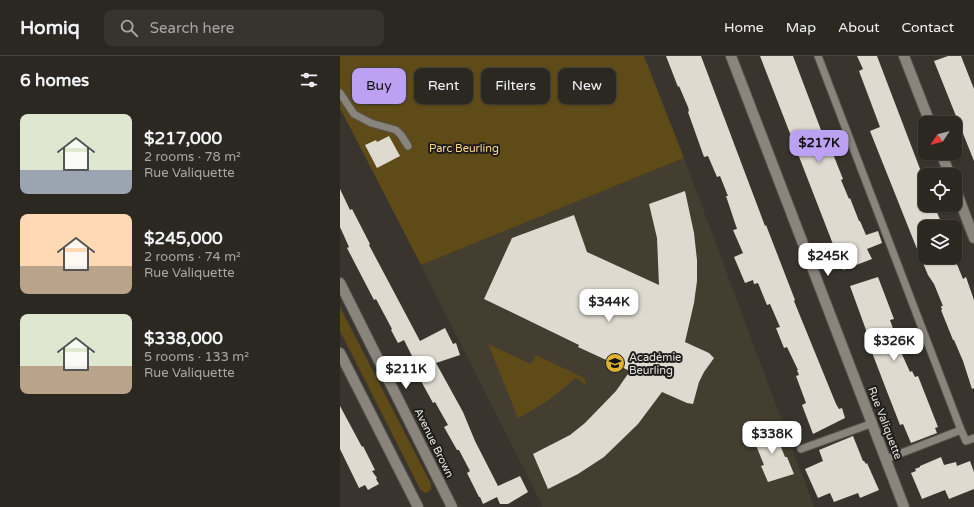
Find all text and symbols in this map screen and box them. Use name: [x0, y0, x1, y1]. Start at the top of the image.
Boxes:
search box: [104, 10, 384, 46]
text: Homiq: [20, 17, 80, 39]
icon: search: [118, 17, 140, 39]
text: Search here: [150, 19, 234, 37]
text: Home: [724, 19, 764, 36]
text: Map: [786, 19, 816, 36]
text: About: [838, 19, 880, 36]
text: Contact: [902, 19, 954, 36]
chip: Buy: [352, 68, 406, 104]
chip: Rent: [414, 68, 473, 104]
chip: Filters: [481, 68, 550, 104]
chip: New: [558, 68, 616, 104]
icon: filters: [298, 69, 320, 91]
text: 6 homes: [20, 70, 89, 91]
north arrow: [918, 116, 962, 160]
map controls: [918, 116, 962, 264]
text: $217,000: [144, 128, 222, 149]
icon: home: [52, 130, 100, 178]
pin: $217K: [791, 130, 847, 164]
text: $217K: [798, 135, 840, 151]
park label: Parc Beurling: [429, 142, 499, 155]
text: 2 rooms · 78 m²: [144, 149, 241, 165]
text: Rue Valiquette: [144, 165, 235, 181]
button: locate: [918, 168, 962, 212]
button: layers: [918, 220, 962, 264]
text: $245,000: [144, 228, 223, 249]
icon: home: [52, 230, 100, 278]
pin: $245K: [800, 243, 856, 277]
text: $245K: [807, 248, 849, 264]
text: 2 rooms · 74 m²: [144, 249, 241, 265]
text: Rue Valiquette: [144, 265, 235, 281]
pin: $344K: [581, 289, 637, 323]
text: $344K: [588, 294, 630, 310]
text: $338,000: [144, 328, 223, 349]
pin: $326K: [866, 328, 922, 362]
icon: home: [52, 330, 100, 378]
text: $326K: [873, 333, 915, 349]
text: 5 rooms · 133 m²: [144, 349, 249, 365]
place label: Académie Beurling: [629, 351, 681, 377]
school or university icon: Académie Beurling: [604, 352, 626, 374]
pin: $211K: [378, 356, 434, 390]
text: $211K: [385, 361, 427, 377]
text: Rue Valiquette: [144, 365, 235, 381]
street label: Rue Valiquette: [865, 385, 905, 461]
street label: Avenue Brown: [412, 406, 456, 480]
pin: $338K: [744, 421, 800, 455]
text: $338K: [751, 426, 793, 442]

